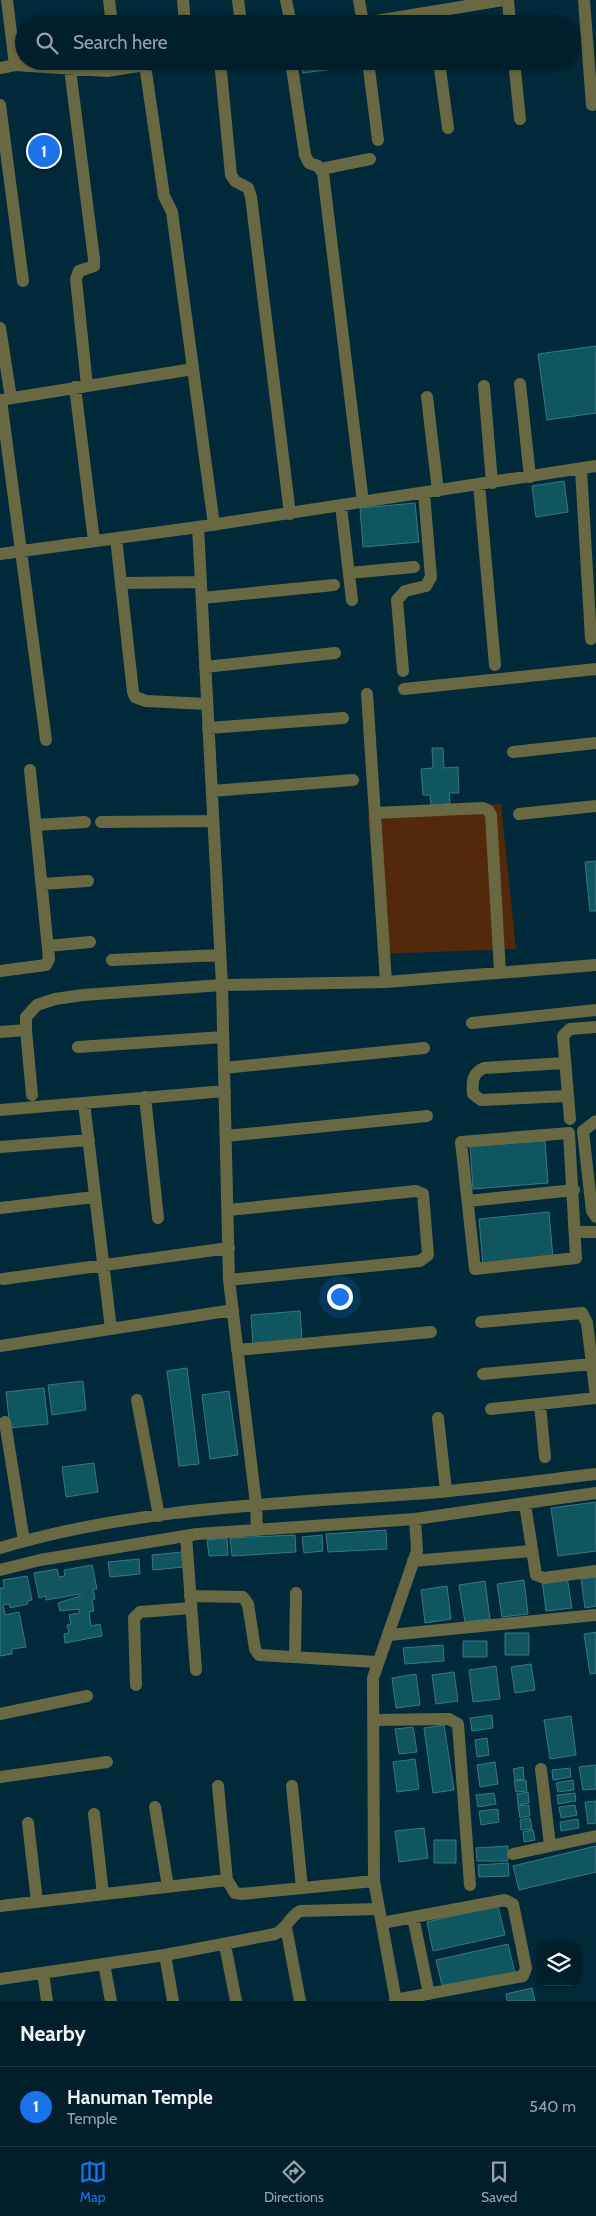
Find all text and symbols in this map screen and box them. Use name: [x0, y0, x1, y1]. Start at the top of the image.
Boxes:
search box: [15, 15, 581, 70]
icon: search: [33, 29, 61, 57]
text: Search here: [73, 31, 167, 54]
pin: 1: [28, 132, 60, 170]
your location: [327, 1284, 353, 1310]
map controls: [536, 1941, 581, 1986]
button: layers: [536, 1941, 581, 1986]
text: Nearby: [20, 2021, 86, 2046]
text: Hanuman Temple: [67, 2086, 213, 2109]
text: 1: [33, 2097, 39, 2116]
text: 540 m: [529, 2097, 576, 2116]
text: Temple: [67, 2109, 117, 2128]
tab: Map: [79, 2158, 107, 2206]
tab: Directions: [264, 2158, 324, 2206]
tab: Saved: [481, 2158, 517, 2206]

